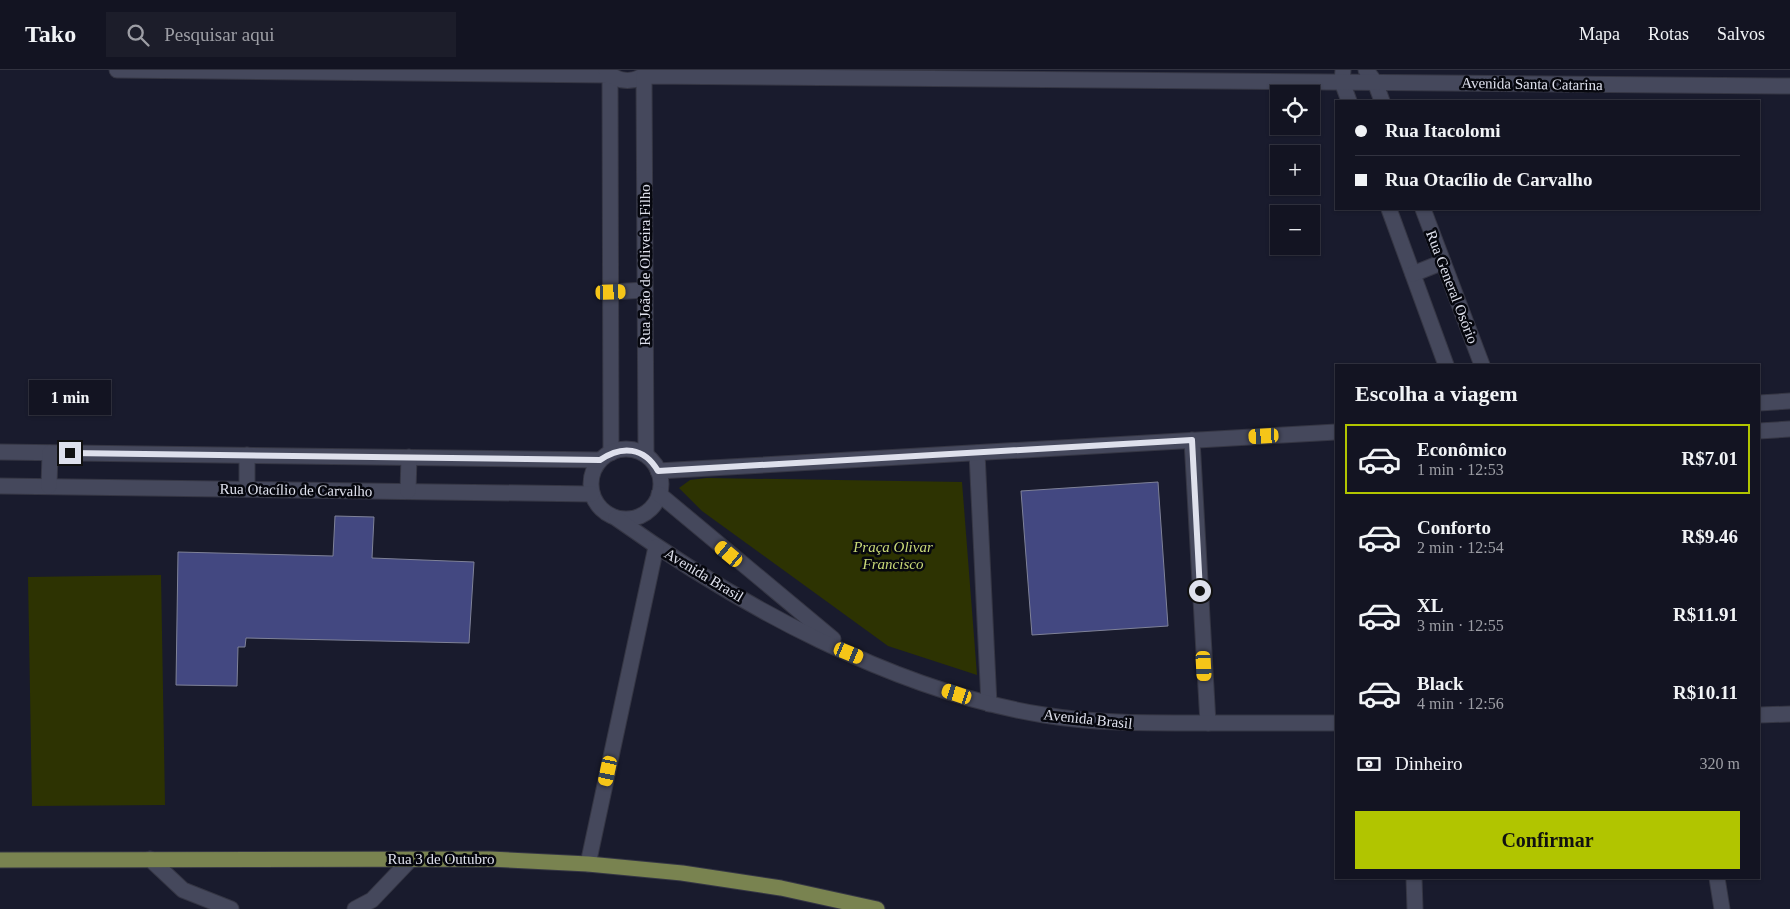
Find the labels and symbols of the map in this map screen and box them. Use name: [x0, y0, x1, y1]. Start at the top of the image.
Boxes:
street label: Avenida Santa Catarina: [1461, 75, 1603, 93]
street label: Rua João de Oliveira Filho: [637, 184, 653, 346]
street label: Rua General Osório: [1423, 228, 1481, 346]
car: [595, 284, 626, 300]
callout: 1 min: [29, 380, 111, 416]
car: [1248, 428, 1279, 444]
route end: [59, 442, 81, 464]
street label: Rua Otacílio de Carvalho: [219, 481, 373, 499]
car: [712, 539, 745, 569]
park label: Praça Olivar Francisco: [852, 539, 933, 572]
street label: Avenida Brasil: [662, 545, 746, 605]
route start: [1189, 580, 1211, 602]
car: [832, 640, 865, 666]
car: [1195, 651, 1212, 681]
car: [940, 682, 973, 706]
street label: Avenida Brasil: [1043, 706, 1133, 732]
car: [597, 755, 618, 787]
street label: Rua 3 de Outubro: [387, 851, 495, 867]

